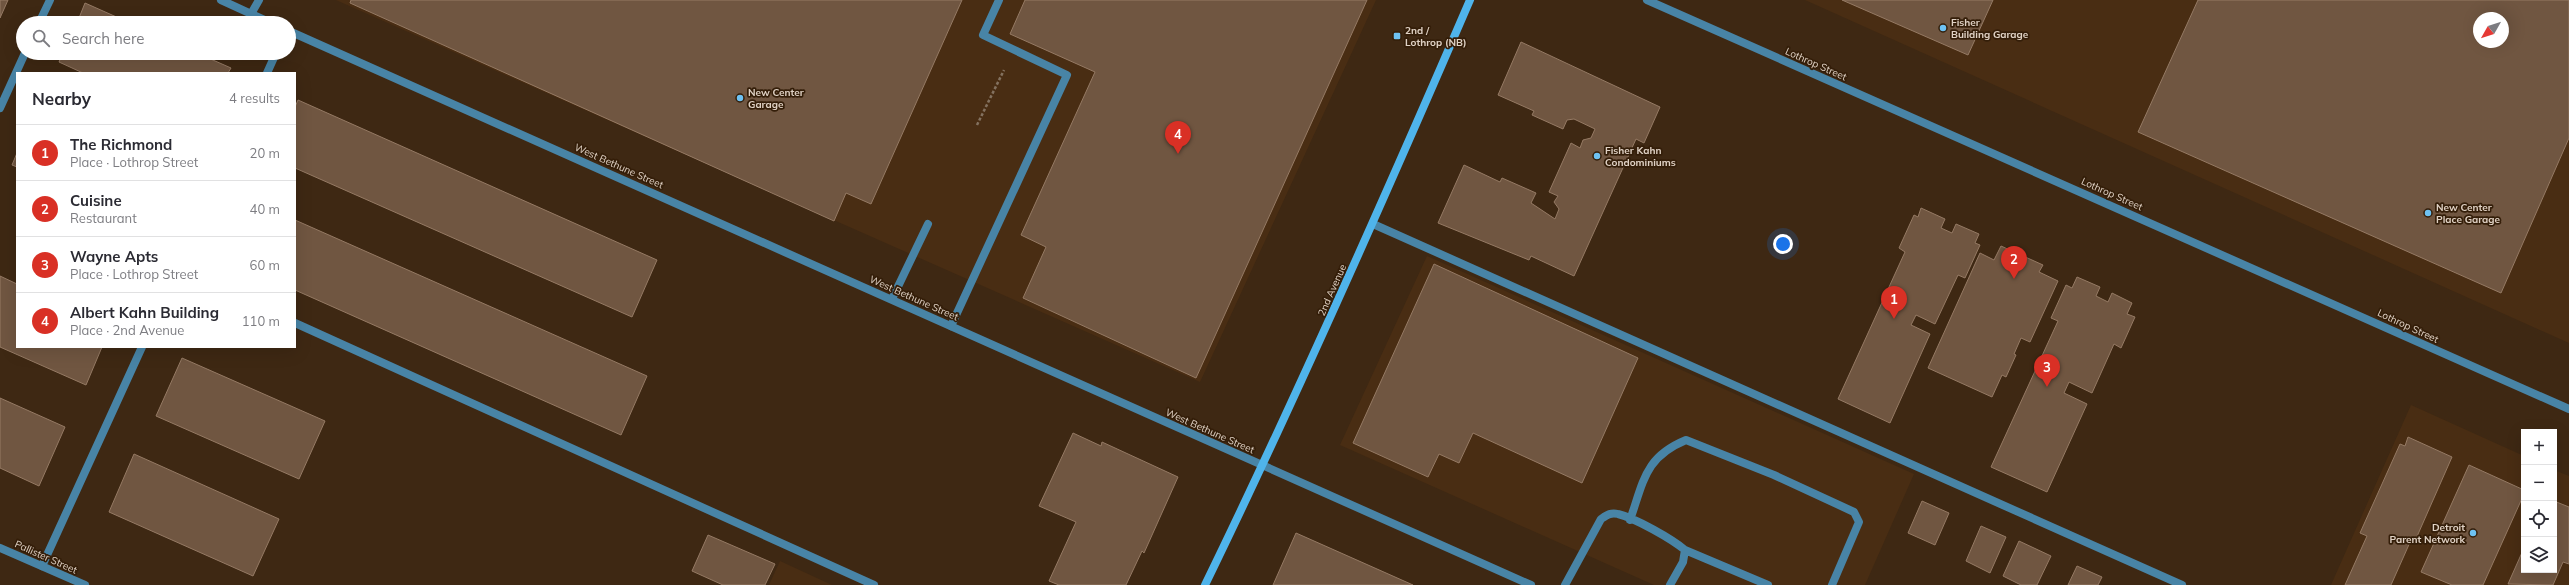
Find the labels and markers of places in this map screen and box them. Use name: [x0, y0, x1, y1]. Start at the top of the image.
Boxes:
place label: Fisher Building Garage: [1951, 16, 2029, 41]
marker: Fisher Building Garage: [1938, 23, 1948, 33]
place label: 2nd / Lothrop (NB): [1405, 24, 1467, 49]
marker: 2nd / Lothrop (NB): [1392, 31, 1402, 41]
place label: New Center Garage: [748, 86, 804, 111]
marker: New Center Garage: [735, 93, 745, 103]
pin: 4: [1165, 121, 1191, 154]
place label: Fisher Kahn Condominiums: [1605, 144, 1676, 169]
marker: Fisher Kahn Condominiums: [1592, 151, 1602, 161]
place label: New Center Place Garage: [2436, 201, 2501, 226]
marker: New Center Place Garage: [2423, 208, 2433, 218]
pin: 2: [2001, 246, 2027, 279]
pin: 1: [1881, 286, 1907, 319]
pin: 3: [2034, 354, 2060, 387]
place label: Detroit Parent Network: [2390, 521, 2465, 546]
marker: Detroit Parent Network: [2468, 528, 2478, 538]

